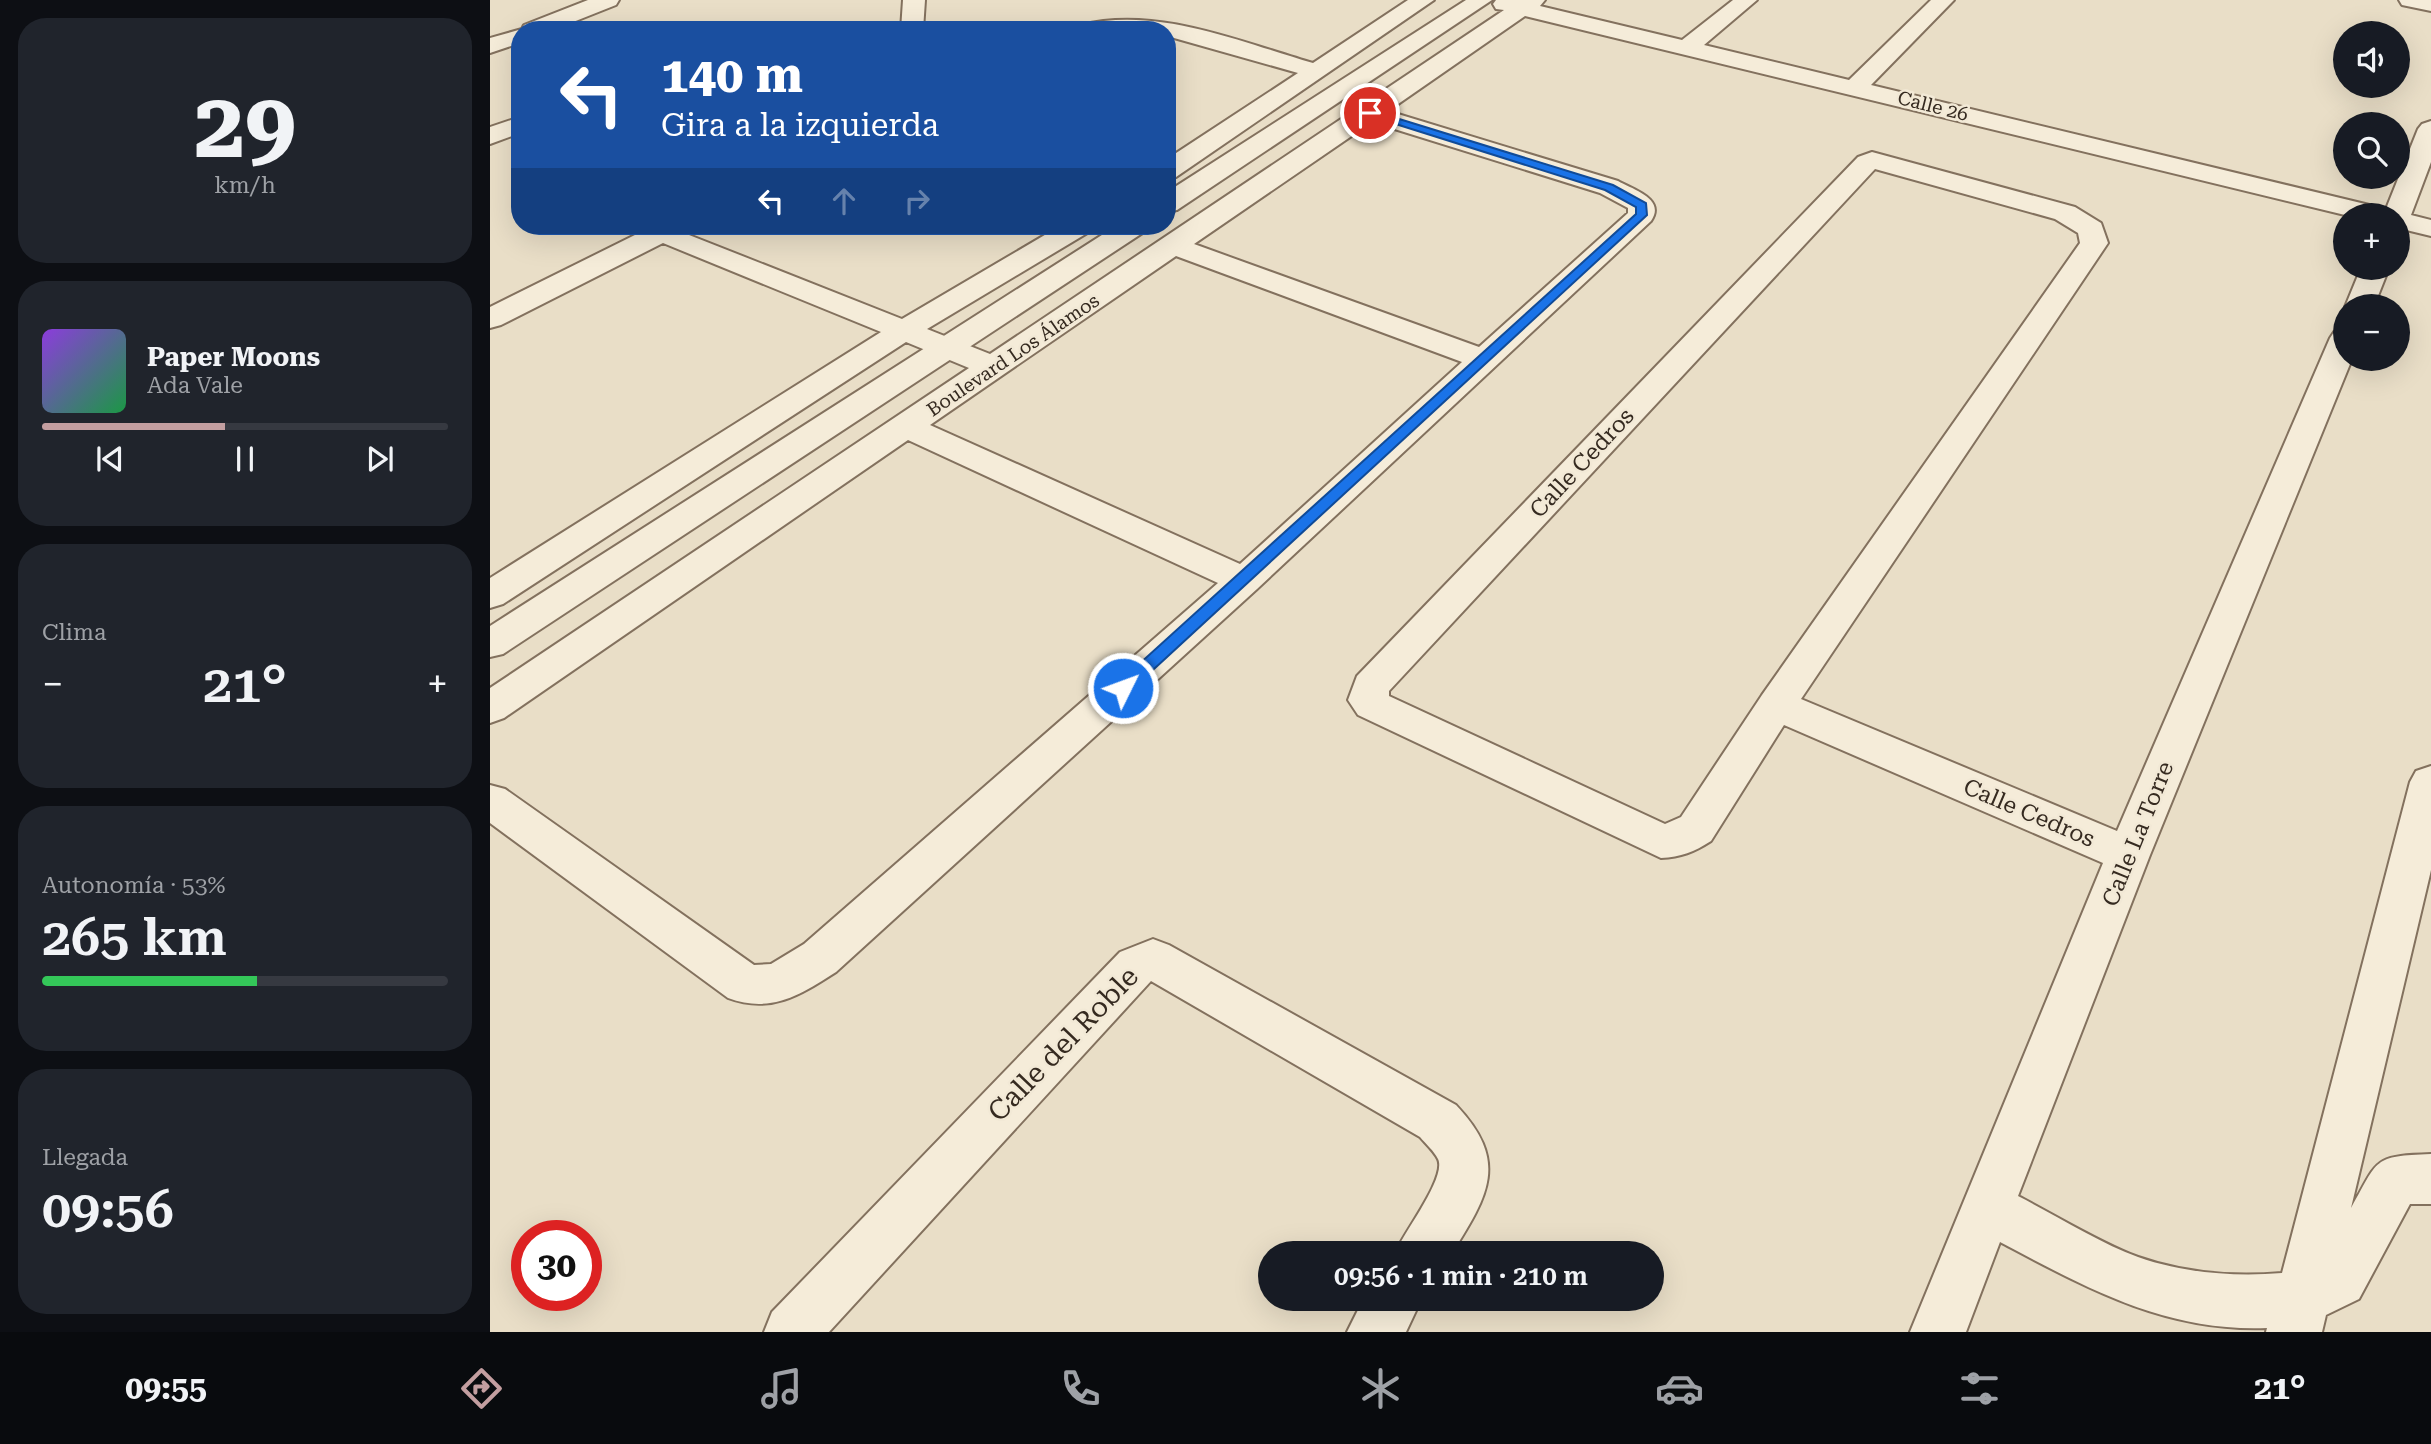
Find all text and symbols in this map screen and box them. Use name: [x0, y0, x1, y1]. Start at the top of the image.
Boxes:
map controls: [2333, 21, 2410, 371]
button: sound: [2333, 21, 2410, 98]
text: 140 m: [661, 47, 803, 104]
icon: left: [546, 49, 637, 140]
text: 29: [194, 73, 296, 179]
pin: [1340, 83, 1400, 143]
street label: Calle 26: [1895, 86, 1971, 126]
icon: arrive: [1351, 94, 1389, 132]
text: Gira a la izquierda: [661, 106, 939, 144]
button: search: [2333, 112, 2410, 189]
text: km/h: [214, 172, 276, 199]
icon: left: [752, 182, 790, 220]
icon: ahead: [825, 182, 863, 220]
icon: right: [898, 182, 936, 220]
button: +: [2333, 203, 2410, 280]
street label: Boulevard Los Álamos: [922, 289, 1104, 421]
button: −: [2333, 294, 2410, 371]
text: Paper Moons: [147, 342, 320, 372]
text: Ada Vale: [147, 372, 243, 399]
street label: Calle Cedros: [1524, 403, 1640, 523]
icon: previous: [91, 440, 129, 478]
icon: pause: [226, 440, 264, 478]
icon: next: [361, 440, 399, 478]
text: Clima: [42, 619, 106, 646]
position arrow: [1086, 651, 1160, 725]
text: 21°: [203, 654, 287, 715]
text: −: [42, 662, 63, 706]
text: +: [427, 662, 448, 706]
street label: Calle La Torre: [2097, 758, 2179, 910]
street label: Calle Cedros: [1959, 773, 2099, 853]
text: Autonomía · 53%: [42, 872, 226, 899]
text: 265 km: [42, 907, 227, 968]
street label: Calle del Roble: [981, 960, 1145, 1128]
text: Llegada: [42, 1144, 128, 1171]
text: 09:56: [42, 1179, 174, 1240]
speed limit sign: 30: [511, 1220, 602, 1311]
text: 09:56 · 1 min · 210 m: [1334, 1261, 1588, 1291]
icon: directions: [457, 1364, 506, 1413]
icon: music: [757, 1364, 806, 1413]
icon: phone: [1056, 1364, 1105, 1413]
icon: climate: [1356, 1364, 1405, 1413]
icon: car: [1655, 1364, 1704, 1413]
icon: filters: [1955, 1364, 2004, 1413]
text: 09:55: [125, 1369, 207, 1407]
text: 21°: [2254, 1369, 2306, 1407]

